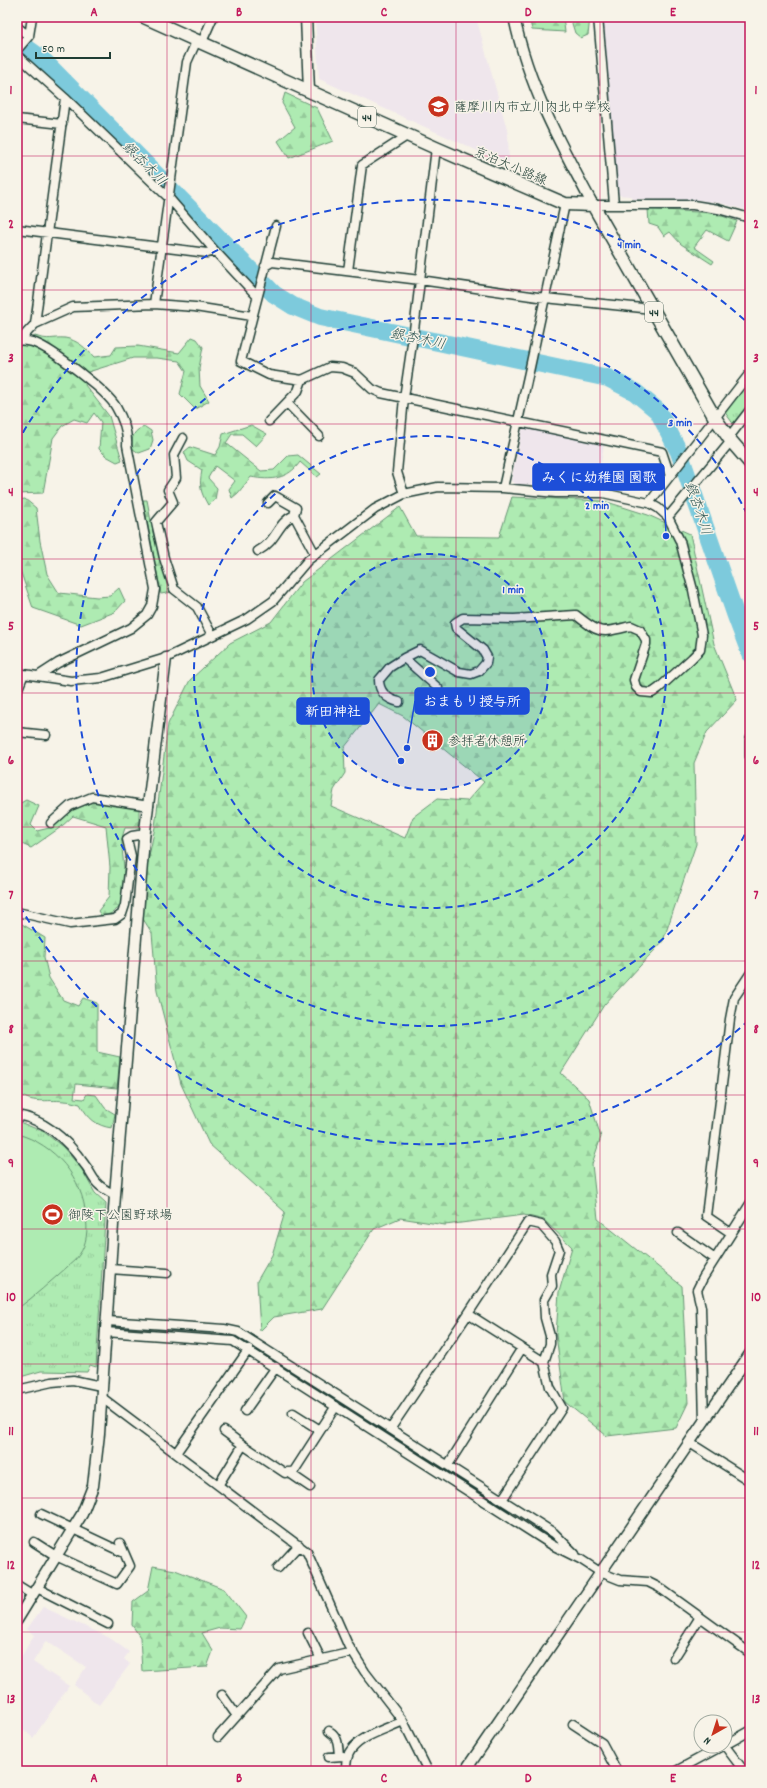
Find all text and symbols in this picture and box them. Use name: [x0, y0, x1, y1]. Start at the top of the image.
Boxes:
text: A: [90, 4, 98, 23]
text: B: [236, 4, 242, 23]
text: C: [381, 4, 388, 23]
text: D: [525, 4, 532, 23]
text: E: [670, 4, 677, 23]
scale bar: [36, 34, 110, 60]
text: 50 m: [42, 41, 65, 58]
text: 1: [10, 82, 13, 101]
text: 1: [755, 82, 758, 101]
school or university icon: 薩摩川内市立川内北中学校: [426, 93, 452, 119]
place label: 薩摩川内市立川内北中学校: [454, 99, 610, 118]
road number: 44: [358, 107, 376, 127]
water label: 銀杏木川: [117, 138, 170, 191]
street label: 京泊大小路線: [470, 143, 551, 192]
text: 2: [8, 216, 14, 235]
text: 2: [753, 216, 759, 235]
text: 4 min: [617, 237, 641, 254]
road number: 44: [645, 302, 663, 322]
water label: 銀杏木川: [388, 324, 447, 356]
text: 3: [8, 350, 14, 369]
text: 3: [753, 350, 759, 369]
text: 3 min: [668, 415, 692, 432]
callout: みくに幼稚園 園歌: [533, 464, 664, 490]
text: みくに幼稚園 園歌: [541, 469, 657, 489]
water label: 銀杏木川: [679, 479, 716, 538]
text: 4: [8, 484, 14, 503]
text: 4: [753, 484, 759, 503]
text: 2 min: [585, 498, 609, 515]
text: 1 min: [502, 582, 524, 599]
text: 5: [8, 618, 14, 637]
text: 5: [753, 618, 759, 637]
centre of rings: [423, 665, 437, 679]
callout: おまもり授与所: [415, 688, 529, 714]
text: おまもり授与所: [423, 693, 521, 713]
callout: 新田神社: [297, 698, 369, 724]
text: 新田神社: [305, 703, 361, 723]
building icon: 参拝者休憩所: [419, 727, 445, 753]
place label: 参拝者休憩所: [448, 733, 526, 752]
text: 6: [8, 752, 15, 771]
text: 6: [753, 752, 760, 771]
text: 7: [9, 887, 14, 906]
text: 7: [754, 887, 759, 906]
text: 8: [8, 1021, 14, 1040]
text: 8: [753, 1021, 759, 1040]
text: 9: [8, 1155, 14, 1174]
text: 9: [753, 1155, 759, 1174]
sports icon: 御陵下公園野球場: [39, 1201, 65, 1227]
place label: 御陵下公園野球場: [68, 1207, 172, 1226]
text: 10: [6, 1289, 16, 1308]
text: 10: [751, 1289, 761, 1308]
text: 11: [8, 1423, 14, 1442]
text: 11: [753, 1423, 759, 1442]
text: 12: [7, 1557, 16, 1576]
text: 12: [752, 1557, 761, 1576]
text: 13: [7, 1691, 16, 1710]
text: 13: [752, 1691, 761, 1710]
north arrow: [693, 1714, 733, 1754]
text: N: [700, 1732, 715, 1748]
text: A: [90, 1770, 98, 1788]
text: B: [236, 1770, 242, 1788]
text: C: [381, 1770, 388, 1788]
text: D: [525, 1770, 532, 1788]
text: E: [670, 1770, 677, 1788]

